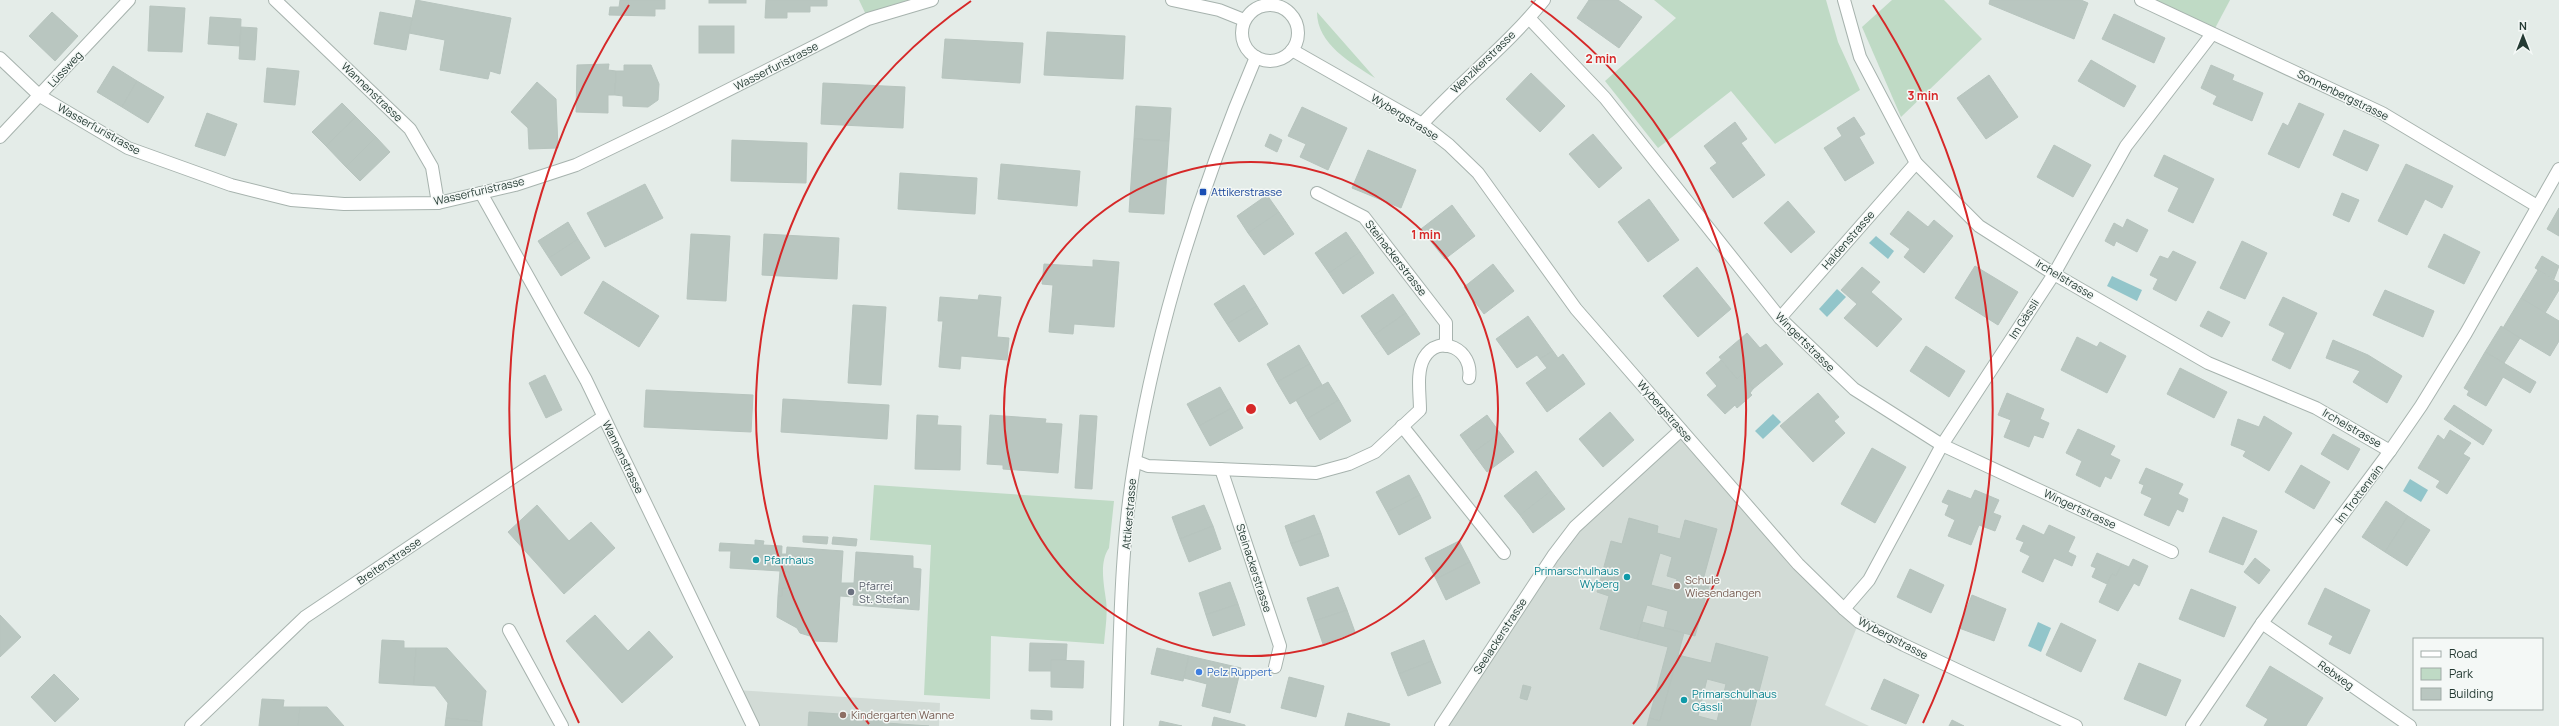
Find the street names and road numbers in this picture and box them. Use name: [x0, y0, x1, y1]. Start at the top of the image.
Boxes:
street label: Wenzikerstrasse: [1447, 27, 1519, 96]
street label: Wasserfuristrasse: [731, 38, 821, 93]
street label: Lüssweg: [44, 47, 85, 90]
street label: Wannenstrasse: [338, 59, 407, 125]
street label: Sonnenbergstrasse: [2295, 66, 2392, 124]
street label: Wybergstrasse: [1369, 90, 1443, 144]
street label: Wasserfuristrasse: [55, 99, 144, 158]
street label: Wasserfuristrasse: [432, 173, 526, 208]
street label: Haldenstrasse: [1818, 207, 1878, 272]
street label: Steinackerstrasse: [1362, 217, 1431, 299]
street label: Irchelstrasse: [2033, 255, 2098, 302]
street label: Im Gässli: [2005, 296, 2042, 342]
street label: Wingertstrasse: [1772, 309, 1839, 375]
street label: Wybergstrasse: [1634, 377, 1697, 445]
street label: Irchelstrasse: [2320, 405, 2385, 451]
street label: Wannenstrasse: [599, 418, 648, 496]
street label: Im Trottenrain: [2331, 461, 2386, 526]
street label: Attikerstrasse: [1118, 477, 1139, 550]
street label: Wingertstrasse: [2041, 485, 2119, 532]
street label: Steinackerstrasse: [1233, 522, 1276, 615]
street label: Breitenstrasse: [354, 533, 424, 588]
street label: Seelackerstrasse: [1469, 594, 1530, 677]
street label: Wybergstrasse: [1856, 613, 1931, 663]
street label: Rebweg: [2315, 657, 2357, 692]

